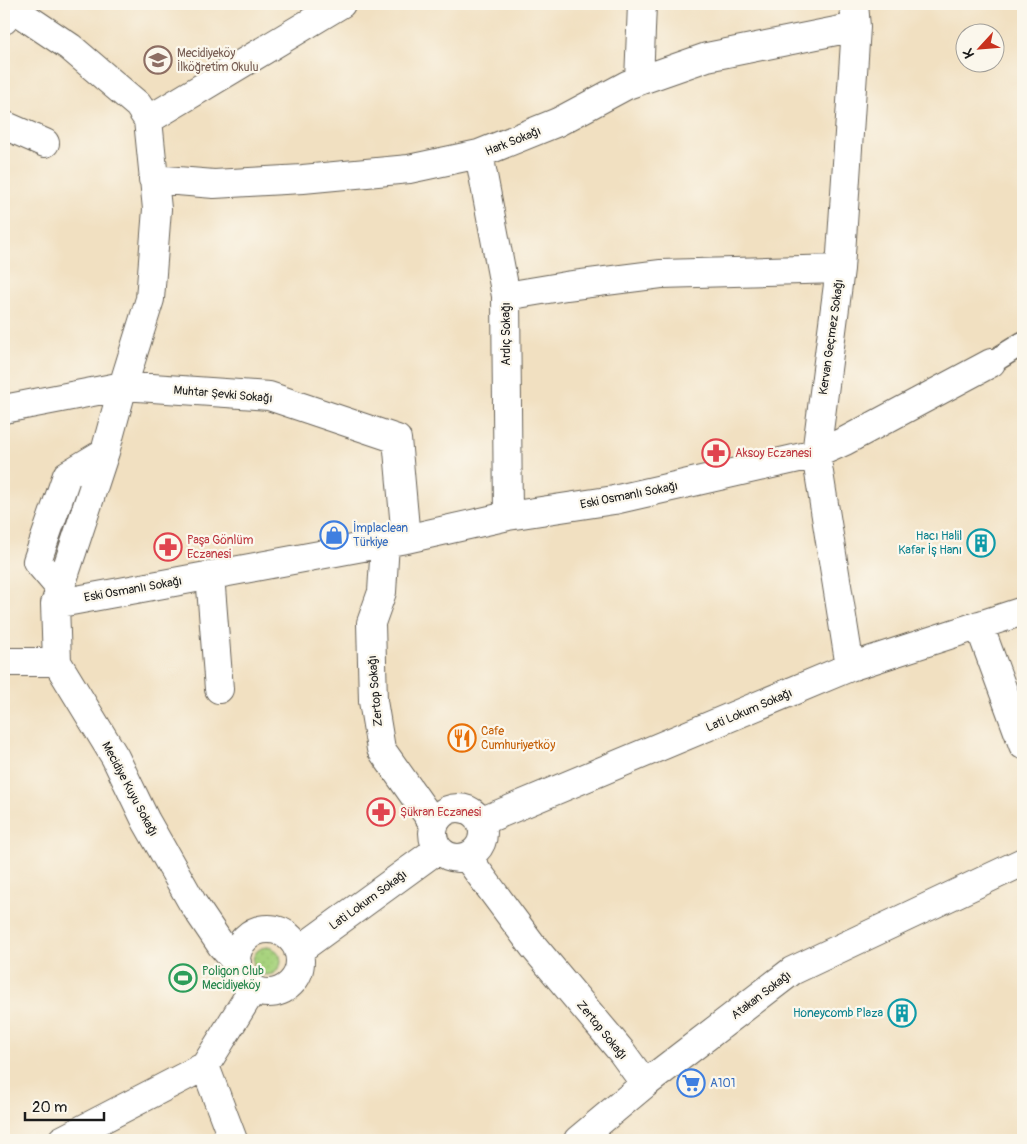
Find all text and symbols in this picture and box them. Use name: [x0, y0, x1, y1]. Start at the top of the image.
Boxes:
north arrow: [954, 22, 1004, 72]
school or university icon: Mecidiyeköy İlköğretim Okulu: [143, 45, 173, 75]
text: K: [959, 45, 978, 61]
place label: Mecidiyeköy İlköğretim Okulu: [177, 46, 259, 75]
street label: Hark Sokağı: [483, 124, 543, 159]
street label: Kervan Geçmez Sokağı: [816, 278, 847, 396]
street label: Ardıç Sokağı: [499, 302, 514, 366]
street label: Muhtar Şevki Sokağı: [173, 383, 273, 406]
pharmacy icon: Aksoy Eczanesi: [701, 438, 731, 468]
place label: Aksoy Eczanesi: [735, 446, 811, 461]
street label: Eski Osmanlı Sokağı: [579, 479, 679, 512]
shop icon: İmplaclean Türkiye: [319, 520, 349, 550]
place label: İmplaclean Türkiye: [353, 520, 408, 550]
building icon: Hacı Halil Kafar İş Hanı: [966, 528, 996, 558]
place label: Hacı Halil Kafar İş Hanı: [898, 529, 962, 558]
pharmacy icon: Paşa Gönlüm Eczanesi: [153, 532, 183, 562]
place label: Paşa Gönlüm Eczanesi: [187, 533, 254, 562]
street label: Eski Osmanlı Sokağı: [83, 573, 183, 605]
street label: Zertop Sokağı: [365, 655, 386, 727]
street label: Lati Lokum Sokağı: [704, 686, 795, 735]
restaurant icon: Cafe Cumhuriyetköy: [447, 723, 477, 753]
place label: Cafe Cumhuriyetköy: [481, 724, 555, 753]
street label: Mecidiye Kuyu Sokağı: [98, 739, 161, 839]
pharmacy icon: Şükran Eczanesi: [366, 797, 396, 827]
place label: Şükran Eczanesi: [400, 805, 481, 820]
street label: Lati Lokum Sokağı: [327, 867, 410, 934]
sports icon: Poligon Club Mecidiyeköy: [168, 963, 198, 993]
place label: Poligon Club Mecidiyeköy: [202, 964, 264, 993]
street label: Atakan Sokağı: [728, 968, 794, 1023]
street label: Zertop Sokağı: [573, 998, 630, 1063]
building icon: Honeycomb Plaza: [887, 998, 917, 1028]
place label: Honeycomb Plaza: [793, 1006, 883, 1021]
supermarket icon: A101: [676, 1068, 706, 1098]
place label: A101: [710, 1076, 735, 1091]
scale bar: [25, 1089, 104, 1121]
text: 20 m: [32, 1098, 67, 1117]

